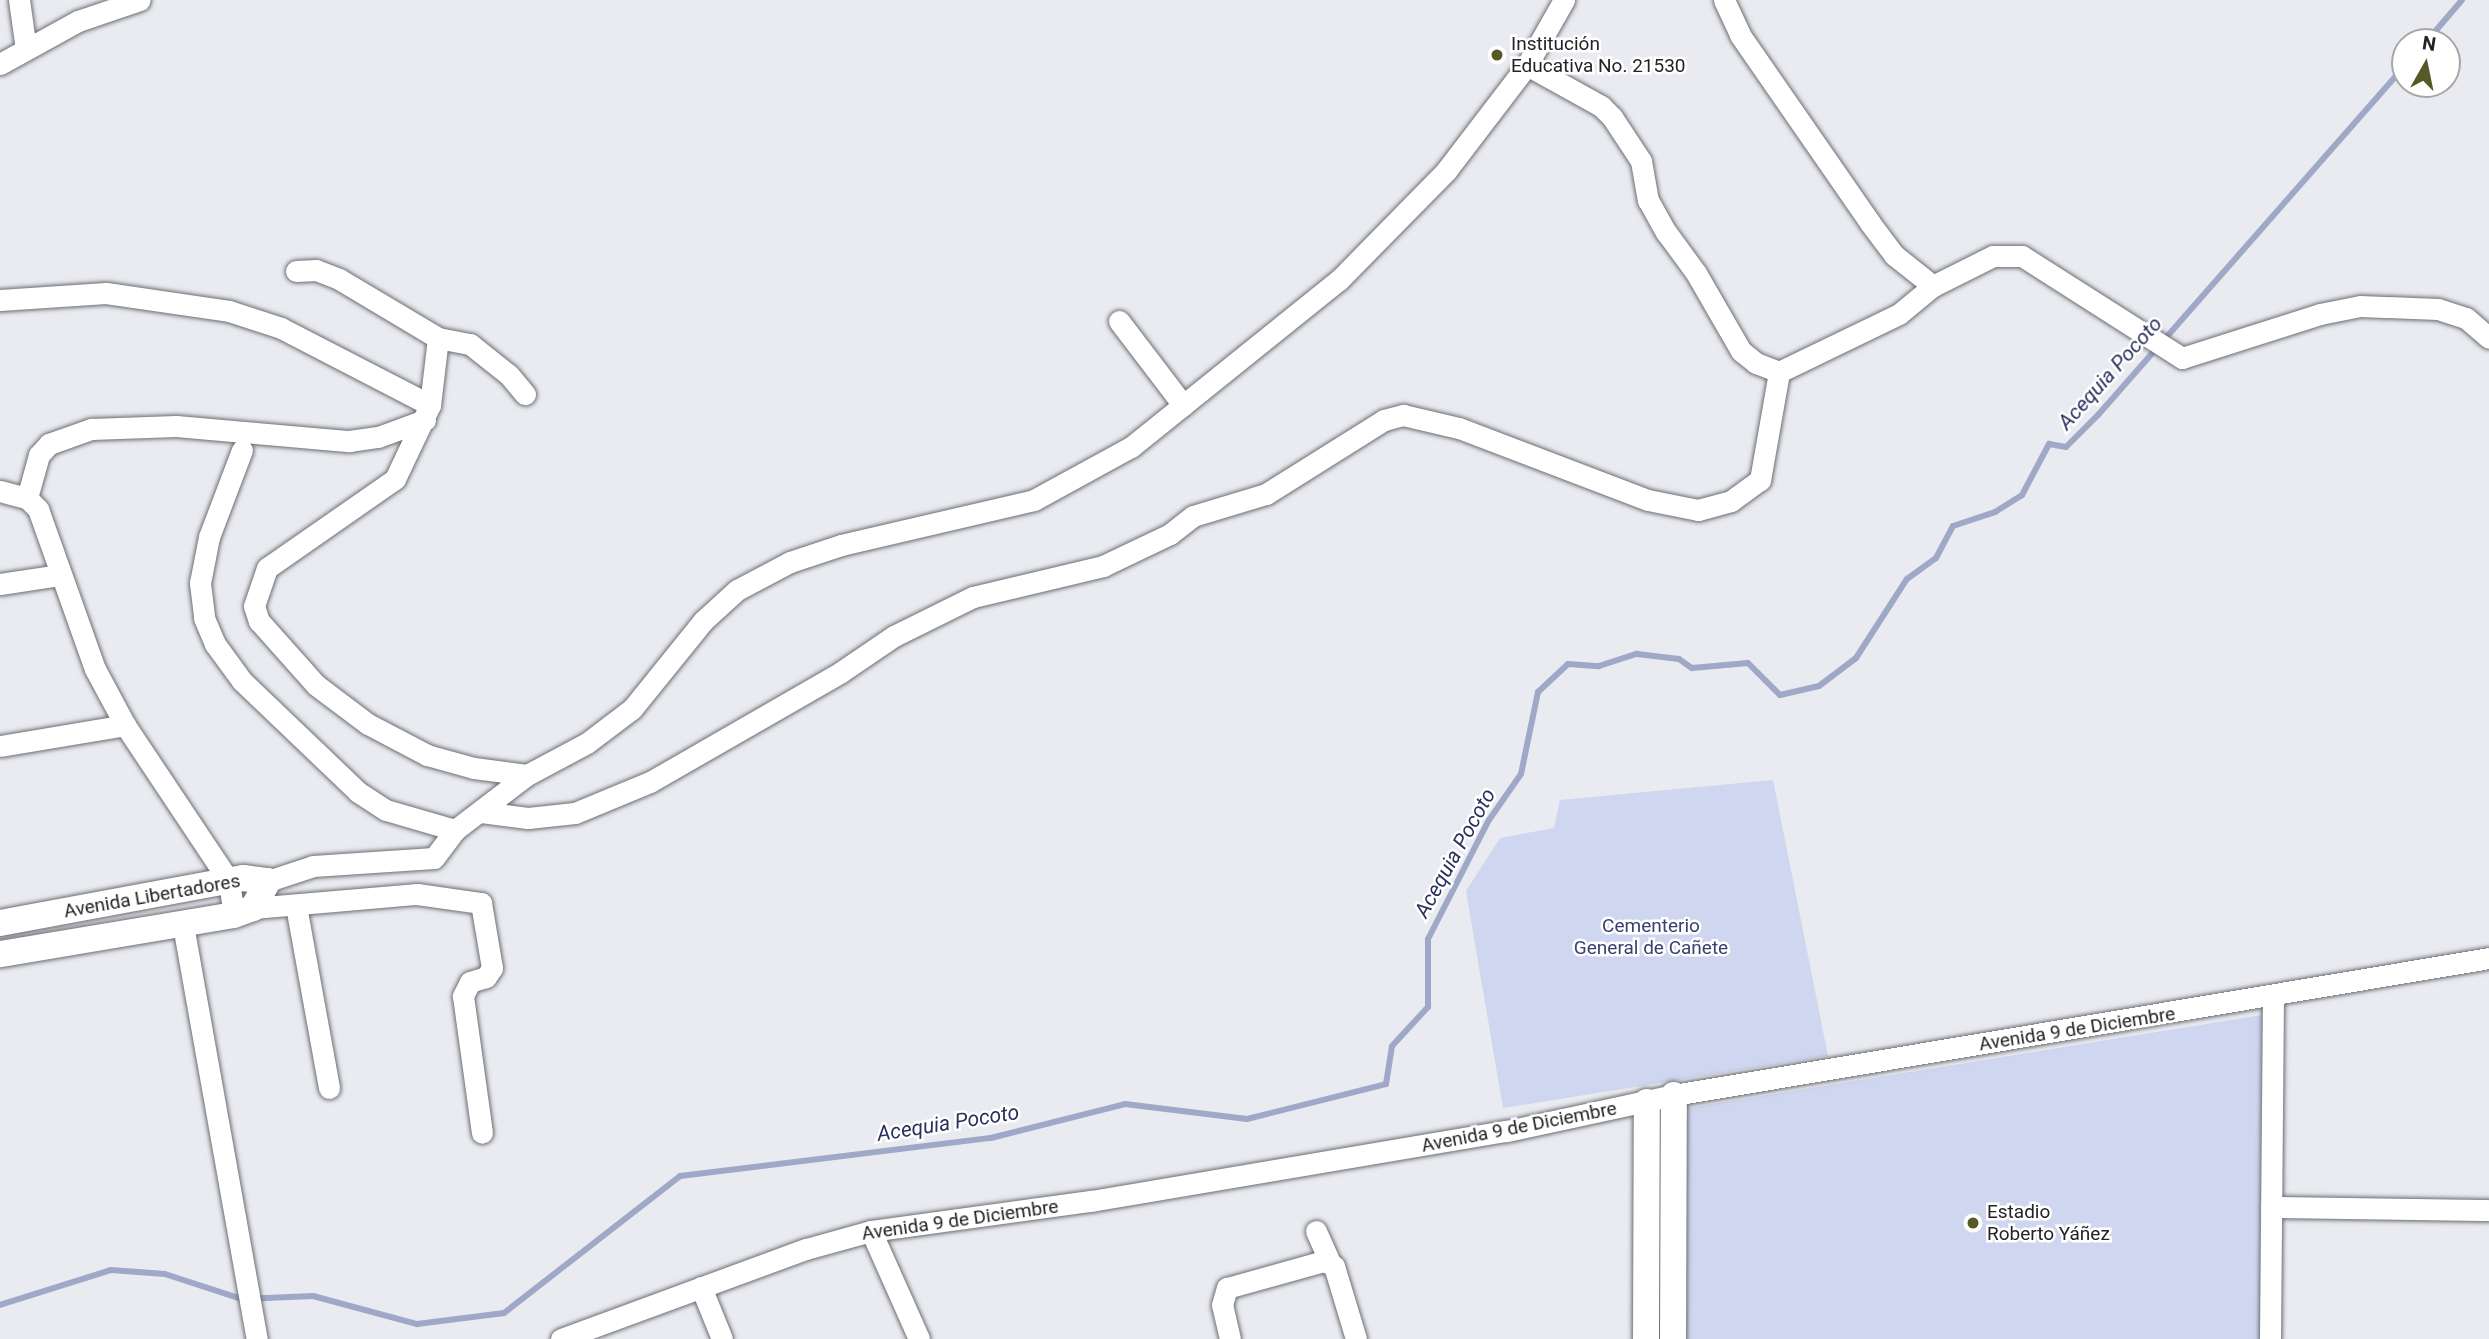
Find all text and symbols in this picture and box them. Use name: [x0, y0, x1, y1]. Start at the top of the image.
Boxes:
north arrow: [2391, 28, 2461, 98]
text: N: [2421, 31, 2437, 56]
place label: Institución Educativa No. 21530: [1511, 33, 1686, 77]
marker: Institución Educativa No. 21530: [1489, 47, 1505, 63]
water label: Acequia Pocoto: [2053, 311, 2167, 435]
water label: Acequia Pocoto: [1409, 784, 1501, 922]
street label: Avenida Libertadores: [62, 869, 242, 923]
park label: Cementerio General de Cañete: [1574, 915, 1728, 959]
street label: Avenida 9 de Diciembre: [1977, 1002, 2177, 1056]
street label: Avenida 9 de Diciembre: [1420, 1097, 1618, 1157]
water label: Acequia Pocoto: [875, 1099, 1021, 1147]
street label: Avenida 9 de Diciembre: [860, 1195, 1060, 1245]
place label: Estadio Roberto Yáñez: [1987, 1201, 2110, 1245]
marker: Estadio Roberto Yáñez: [1965, 1215, 1981, 1231]

